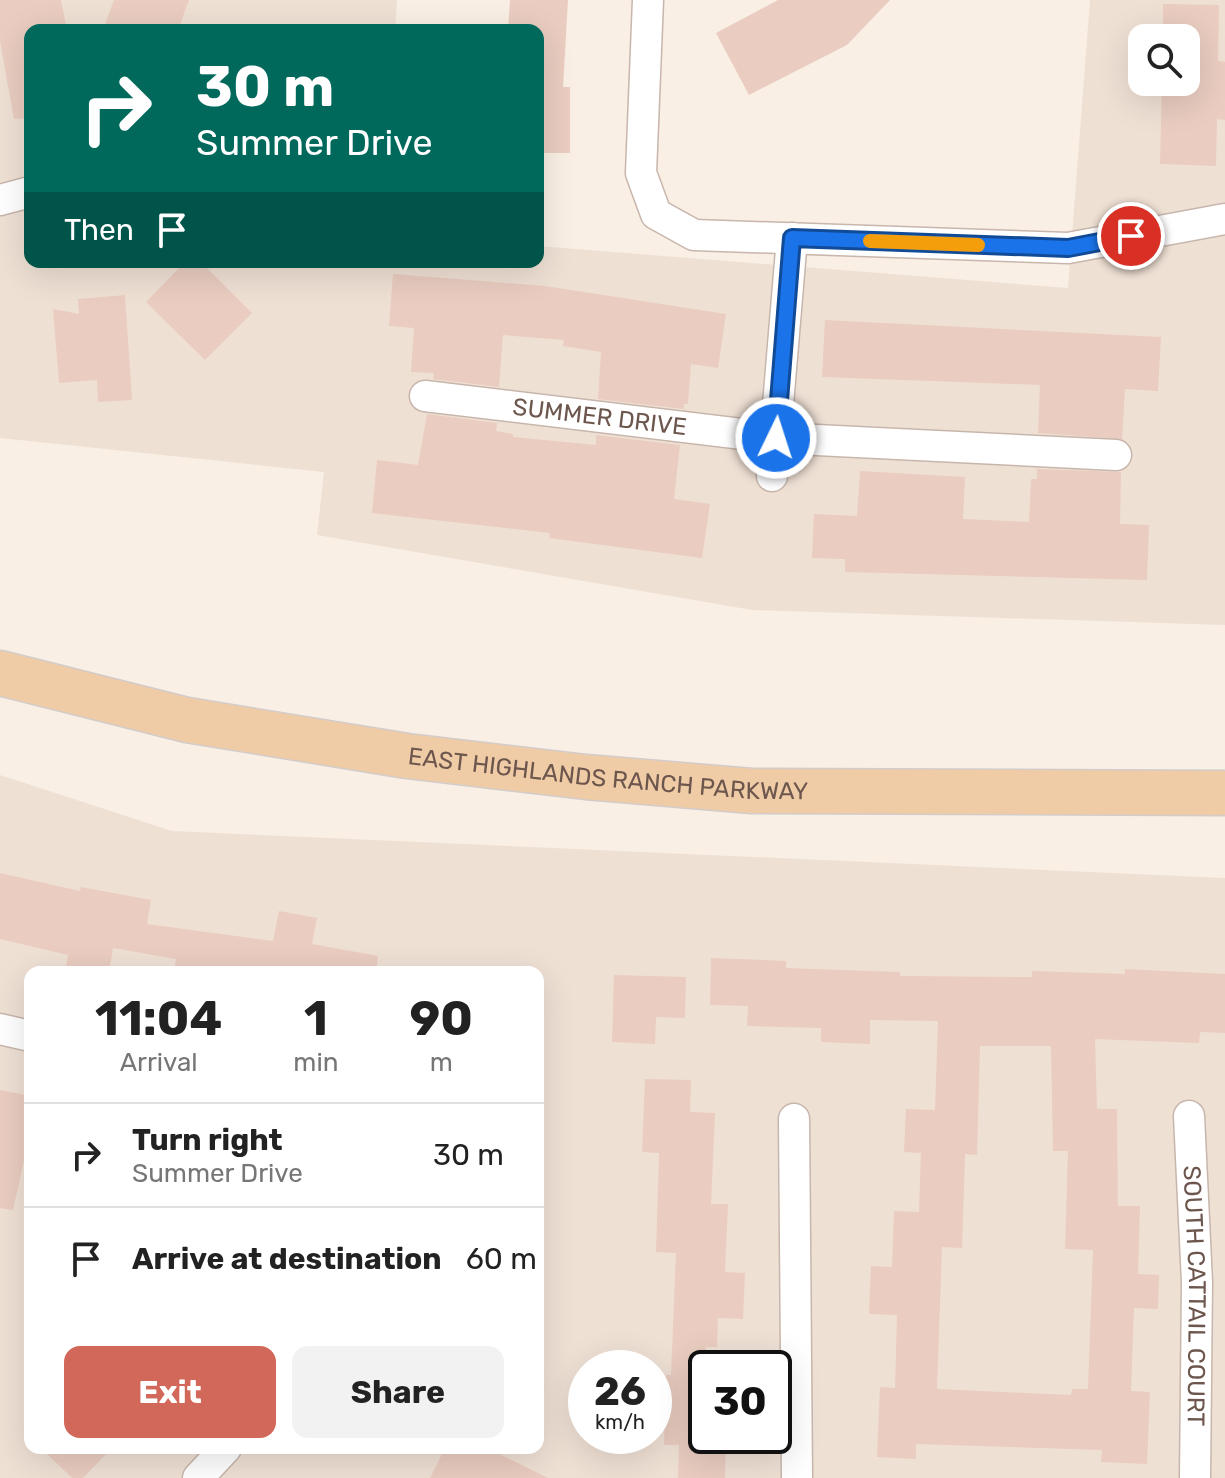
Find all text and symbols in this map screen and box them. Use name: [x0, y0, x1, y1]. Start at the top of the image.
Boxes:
map controls: [1128, 24, 1200, 96]
button: search: [1128, 24, 1200, 96]
text: 30 m: [196, 54, 334, 120]
icon: right: [64, 56, 168, 160]
text: Summer Drive: [196, 121, 433, 164]
pin: [1097, 202, 1165, 270]
icon: arrive: [150, 208, 194, 252]
text: Then: [64, 212, 134, 248]
icon: arrive: [1109, 214, 1153, 258]
street label: SUMMER DRIVE: [511, 393, 688, 441]
position arrow: [734, 396, 818, 480]
street label: EAST HIGHLANDS RANCH PARKWAY: [407, 742, 808, 805]
text: 11:04: [95, 990, 222, 1047]
text: 1: [304, 990, 328, 1047]
text: 90: [410, 990, 473, 1047]
text: Arrival: [120, 1047, 198, 1078]
text: min: [293, 1047, 338, 1078]
text: m: [430, 1047, 453, 1078]
text: Turn right: [132, 1122, 283, 1158]
icon: right: [64, 1133, 108, 1177]
text: 30 m: [433, 1137, 504, 1173]
text: Summer Drive: [132, 1158, 303, 1189]
street label: SOUTH CATTAIL COURT: [1177, 1165, 1211, 1427]
icon: arrive: [64, 1237, 108, 1281]
text: Arrive at destination: [132, 1241, 442, 1277]
text: 60 m: [466, 1241, 537, 1277]
button: Exit: [64, 1346, 276, 1438]
button: Share: [292, 1346, 504, 1438]
speed limit sign: 30: [688, 1350, 792, 1454]
text: 26: [594, 1368, 646, 1415]
text: km/h: [595, 1410, 645, 1434]

